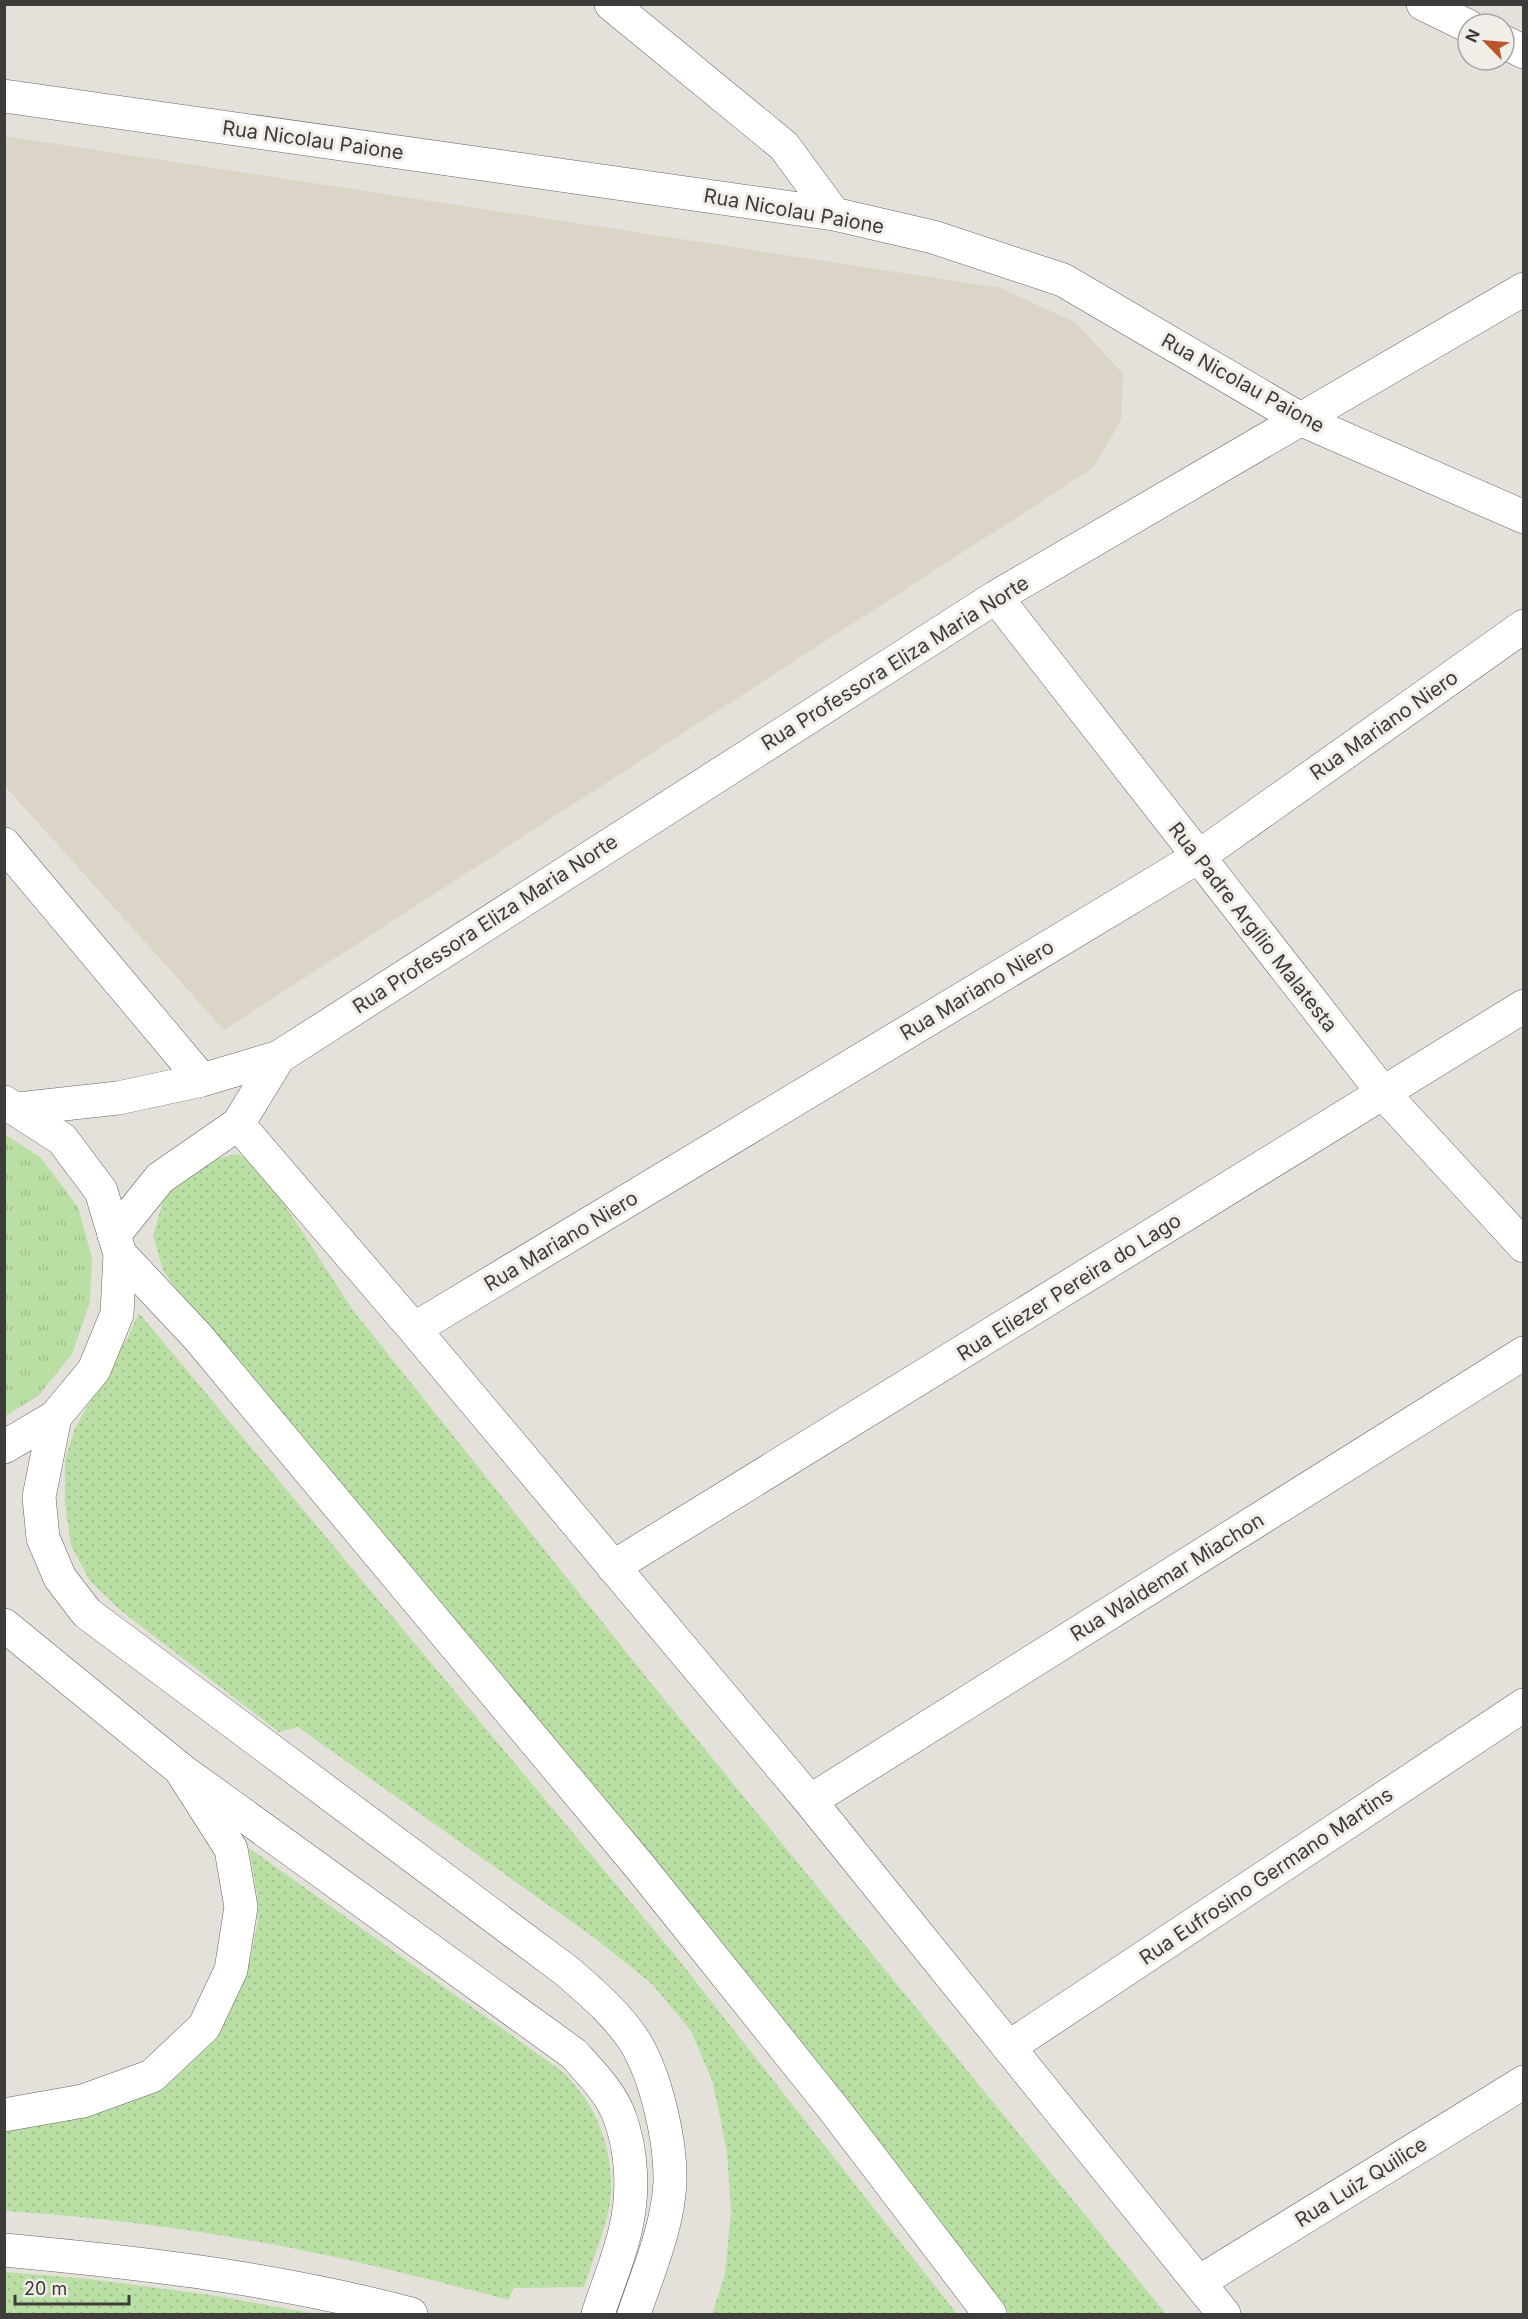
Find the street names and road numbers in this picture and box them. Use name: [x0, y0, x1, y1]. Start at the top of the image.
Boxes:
street label: Rua Nicolau Paione: [221, 115, 405, 165]
street label: Rua Nicolau Paione: [702, 183, 886, 239]
street label: Rua Nicolau Paione: [1157, 328, 1329, 438]
street label: Rua Professora Eliza Maria Norte: [757, 570, 1033, 756]
street label: Rua Mariano Niero: [1305, 665, 1463, 785]
street label: Rua Padre Argílio Malatesta: [1164, 817, 1342, 1037]
street label: Rua Professora Eliza Maria Norte: [348, 829, 622, 1019]
street label: Rua Mariano Niero: [896, 935, 1058, 1045]
street label: Rua Mariano Niero: [480, 1186, 642, 1296]
street label: Rua Eliezer Pereira do Lago: [953, 1208, 1185, 1366]
street label: Rua Waldemar Miachon: [1066, 1508, 1268, 1646]
street label: Rua Eufrosino Germano Martins: [1135, 1782, 1397, 1970]
street label: Rua Luiz Quilice: [1291, 2132, 1431, 2232]

